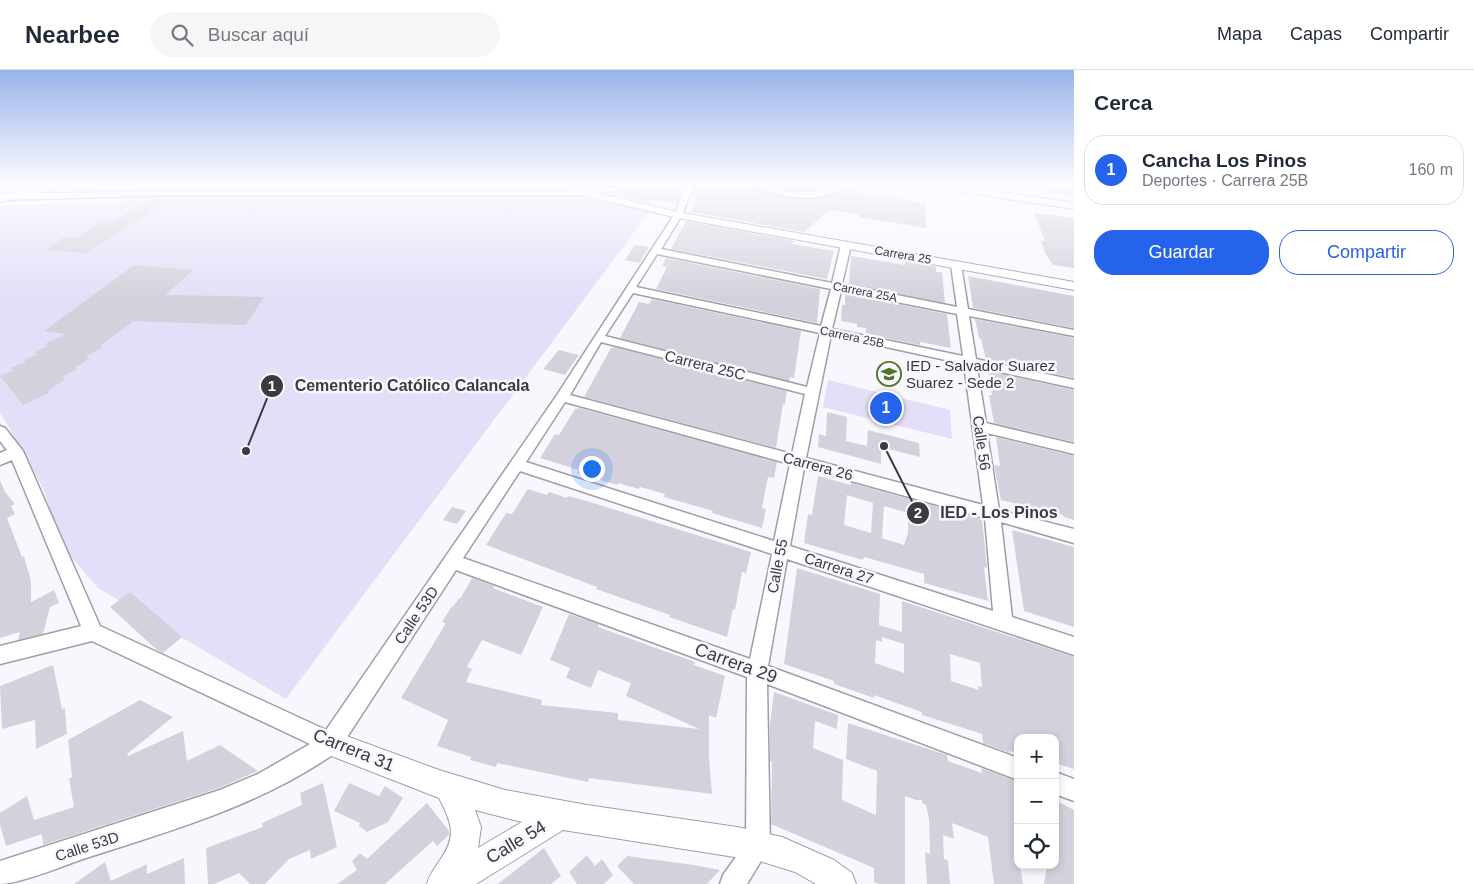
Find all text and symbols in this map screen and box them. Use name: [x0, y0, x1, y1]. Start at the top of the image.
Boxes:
search box: [150, 12, 500, 57]
text: Nearbee: [25, 21, 120, 48]
icon: search: [168, 21, 196, 49]
text: Buscar aquí: [208, 24, 309, 45]
text: Mapa: [1217, 24, 1262, 44]
text: Capas: [1290, 24, 1342, 44]
text: Compartir: [1370, 24, 1449, 44]
text: Cerca: [1094, 91, 1152, 114]
text: Cancha Los Pinos: [1142, 150, 1307, 171]
text: 1: [1107, 161, 1115, 178]
text: 160 m: [1409, 161, 1453, 178]
text: Deportes · Carrera 25B: [1142, 172, 1308, 189]
button: Guardar: [1094, 230, 1269, 275]
button: Compartir: [1279, 230, 1454, 275]
street label: Carrera 25: [874, 243, 933, 267]
street label: Carrera 25A: [832, 279, 898, 305]
street label: Carrera 25B: [819, 323, 885, 351]
street label: Carrera 25C: [663, 347, 747, 383]
place label: IED - Salvador Suarez Suarez - Sede 2: [906, 357, 1055, 391]
school or university icon: IED - Salvador Suarez Suarez - Sede 2: [876, 361, 902, 387]
callout: Cementerio Católico Calancala: [260, 370, 539, 401]
text: 1: [268, 377, 276, 394]
text: Cementerio Católico Calancala: [295, 377, 529, 394]
pin: 1: [870, 389, 902, 427]
street label: Calle 56: [970, 415, 994, 471]
street label: Carrera 26: [781, 449, 855, 483]
your location: [579, 456, 605, 482]
callout: IED - Los Pinos: [906, 497, 1068, 528]
text: 2: [914, 504, 922, 521]
text: IED - Los Pinos: [940, 504, 1058, 521]
street label: Calle 55: [763, 537, 791, 595]
street label: Carrera 27: [802, 549, 876, 587]
street label: Calle 53D: [391, 583, 442, 647]
street label: Carrera 29: [692, 639, 780, 687]
street label: Carrera 31: [310, 725, 398, 775]
map controls: [1014, 734, 1059, 869]
button: +: [1014, 734, 1059, 779]
button: −: [1014, 779, 1059, 824]
street label: Calle 54: [483, 816, 549, 868]
button: locate: [1014, 824, 1059, 869]
street label: Calle 53D: [53, 828, 121, 864]

